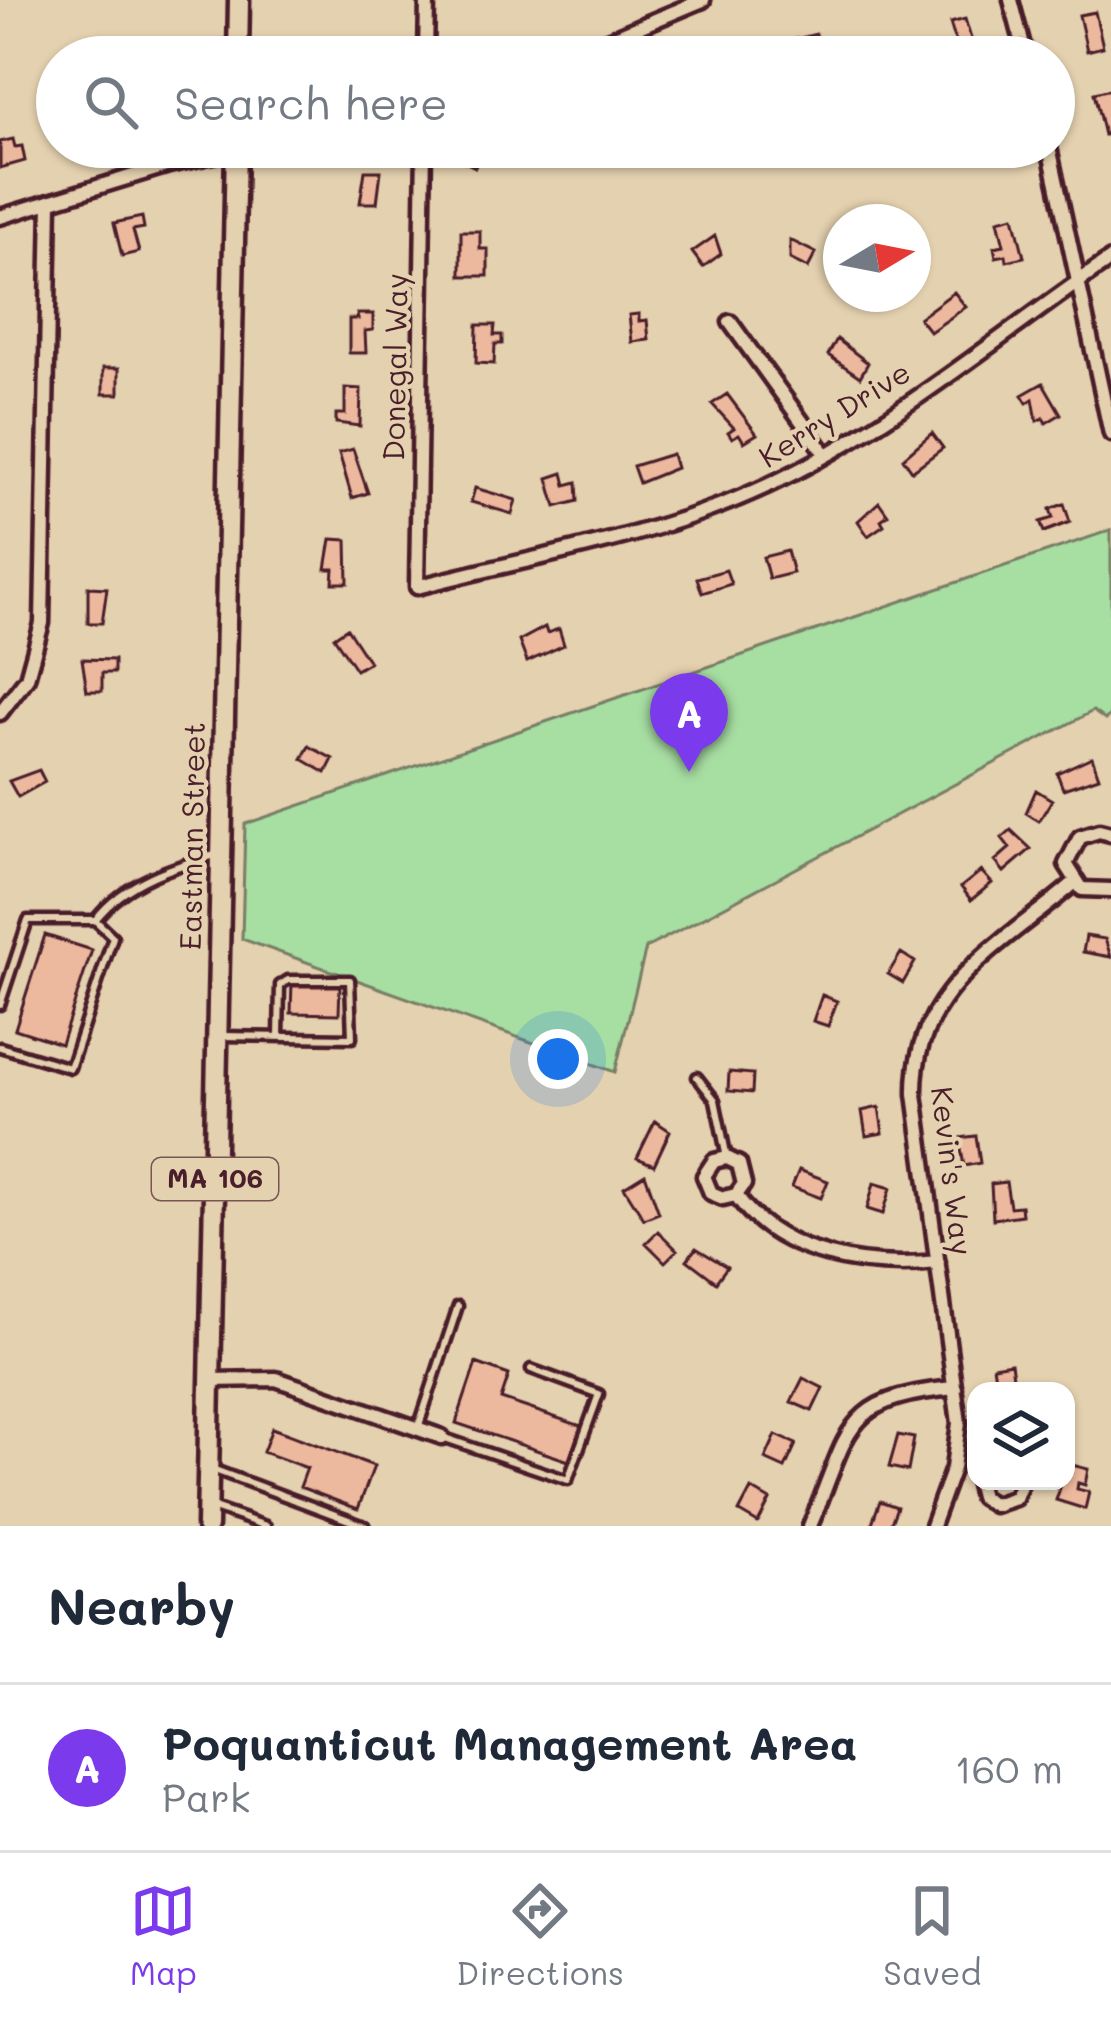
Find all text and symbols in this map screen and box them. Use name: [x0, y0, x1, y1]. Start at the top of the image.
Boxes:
search box: [36, 36, 1075, 168]
icon: search: [78, 69, 144, 135]
text: Search here: [174, 73, 448, 131]
north arrow: [823, 204, 931, 312]
street label: Donegal Way: [372, 273, 416, 461]
street label: Kerry Drive: [751, 351, 917, 476]
pin: A: [650, 673, 728, 772]
street label: Eastman Street: [169, 722, 213, 950]
your location: [528, 1029, 588, 1089]
street label: Kevin's Way: [923, 1084, 983, 1258]
road number: MA 106: [152, 1158, 278, 1200]
map controls: [967, 1382, 1075, 1490]
button: layers: [967, 1382, 1075, 1490]
text: Nearby: [48, 1571, 235, 1638]
text: Poquanticut Management Area: [162, 1713, 857, 1771]
text: A: [73, 1742, 101, 1793]
text: 160 m: [954, 1742, 1063, 1793]
text: Park: [162, 1771, 250, 1822]
tab: Map: [130, 1878, 197, 1993]
tab: Directions: [456, 1878, 624, 1993]
tab: Saved: [883, 1878, 981, 1993]

